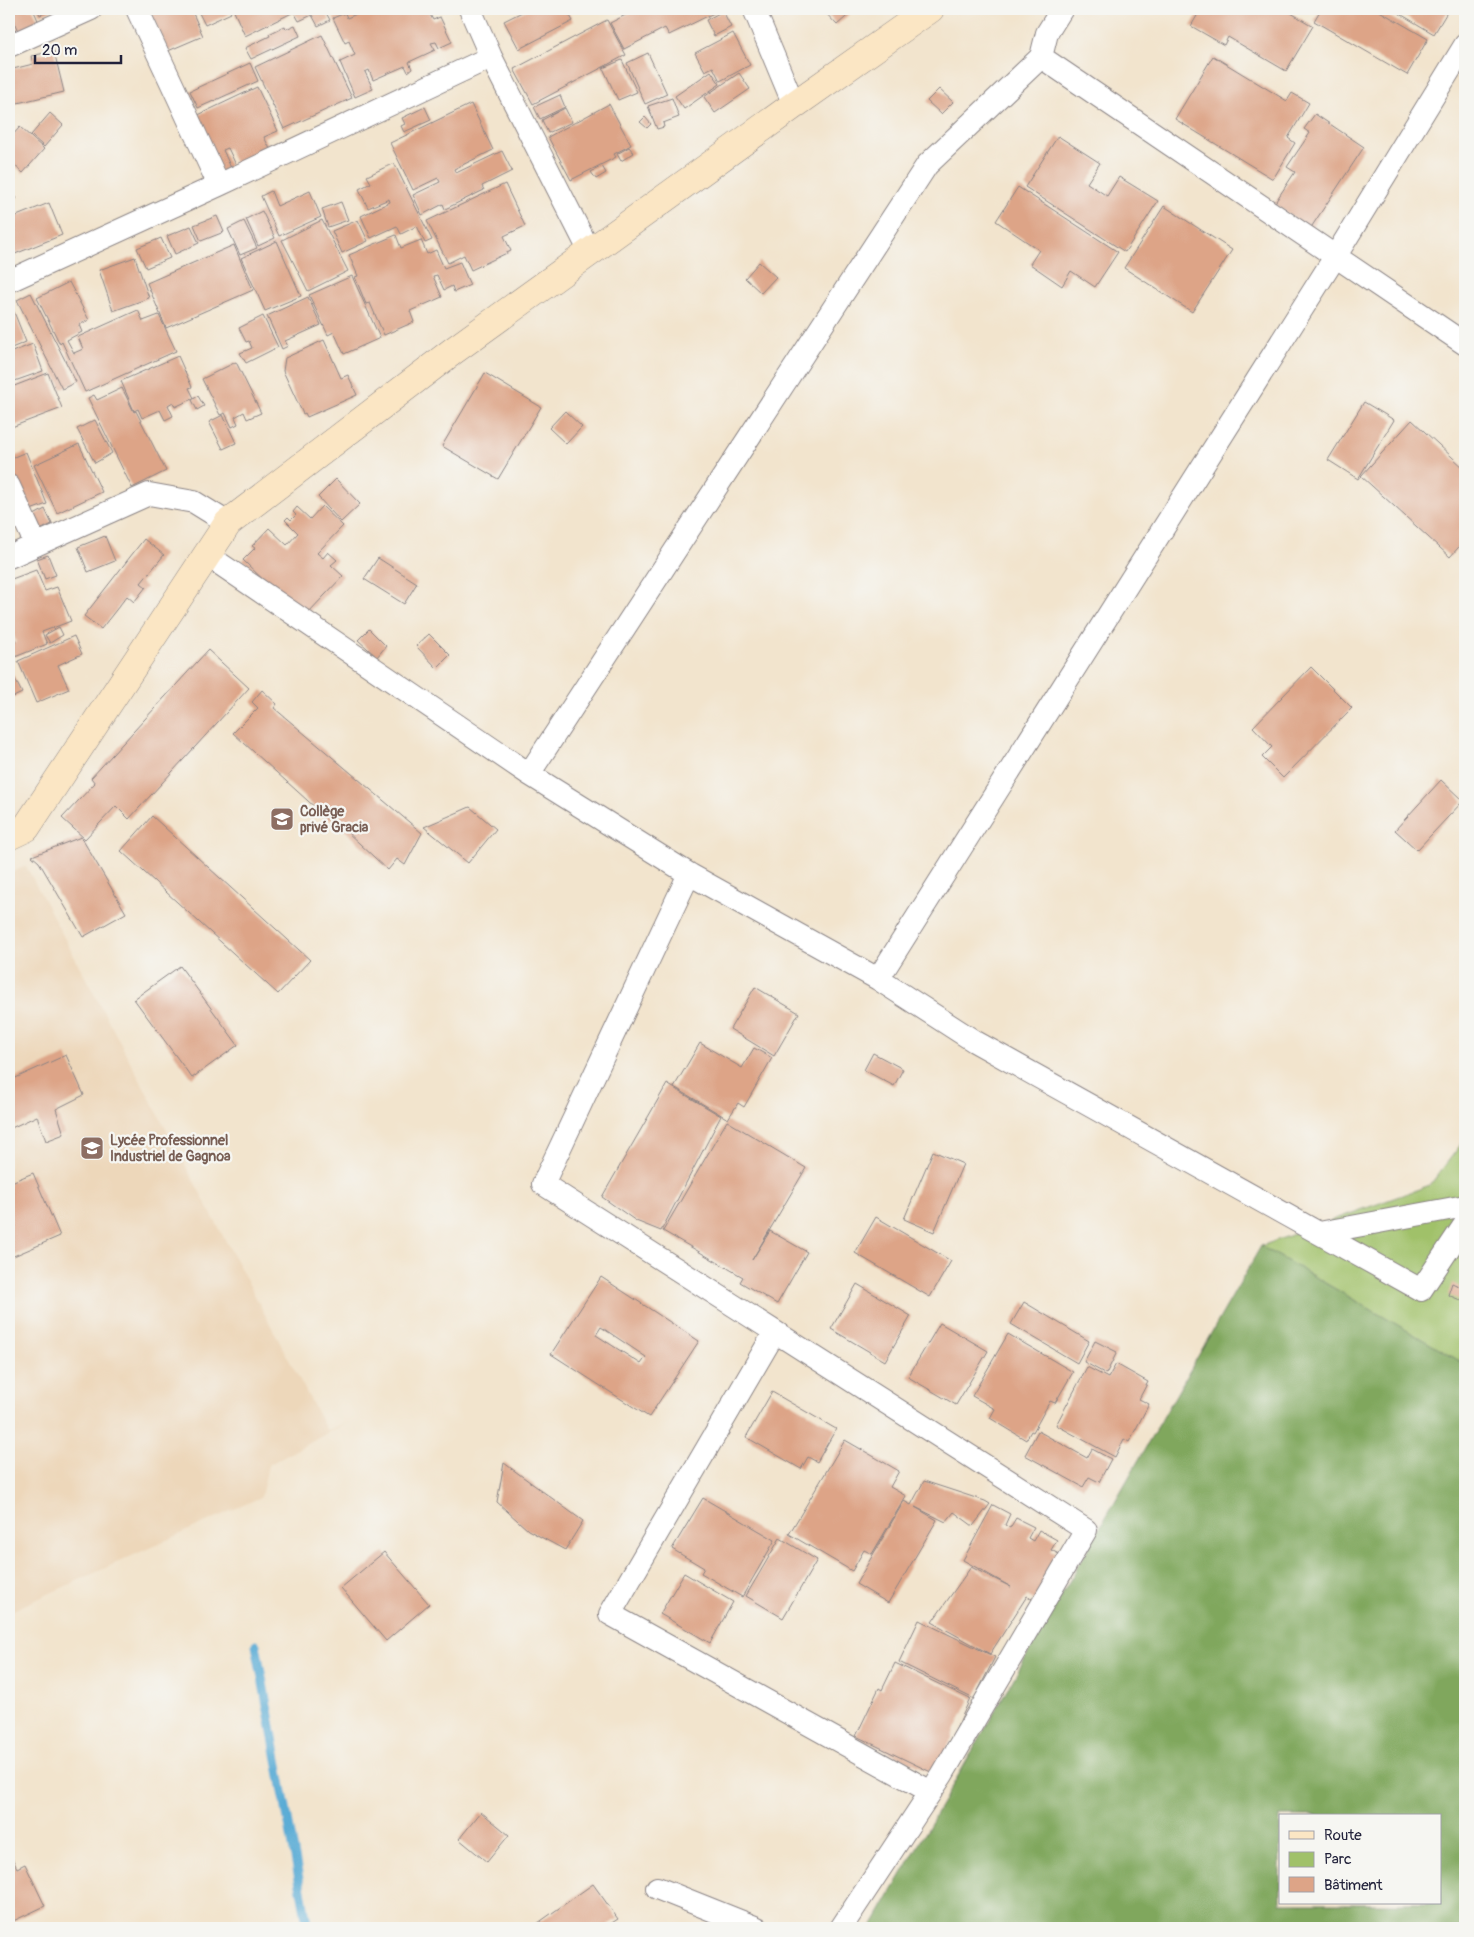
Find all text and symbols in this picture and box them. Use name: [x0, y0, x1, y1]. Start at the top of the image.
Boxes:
scale bar: [35, 32, 121, 64]
text: 20 m: [42, 41, 77, 60]
place label: Collège privé Gracia: [300, 803, 369, 836]
school or university icon: Collège privé Gracia: [269, 806, 295, 832]
place label: Lycée Professionnel Industriel de Gagnoa: [110, 1132, 231, 1165]
school or university icon: Lycée Professionnel Industriel de Gagnoa: [79, 1135, 105, 1161]
legend: [1279, 1814, 1442, 1904]
text: Route: [1324, 1826, 1362, 1845]
text: Parc: [1324, 1850, 1352, 1869]
text: Bâtiment: [1324, 1876, 1384, 1895]

